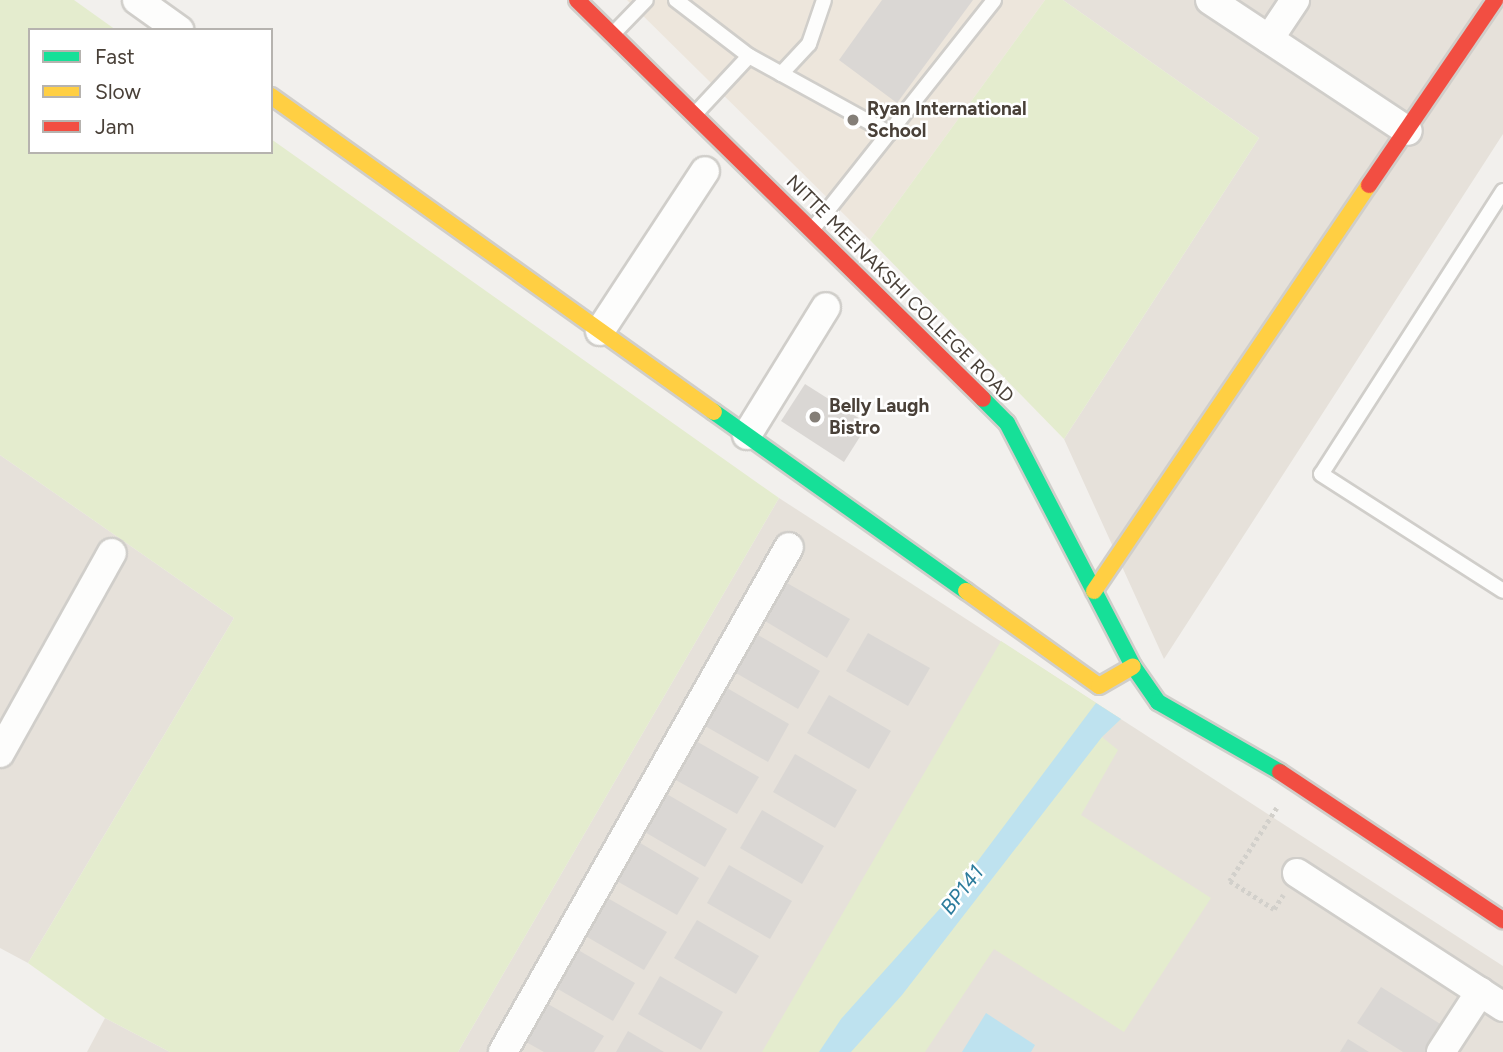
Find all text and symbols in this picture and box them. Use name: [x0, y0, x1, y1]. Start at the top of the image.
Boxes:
legend: [28, 28, 273, 154]
text: Fast: [95, 44, 135, 69]
text: Slow: [95, 79, 141, 104]
place label: Ryan International School: [867, 98, 1027, 142]
marker: Ryan International School: [845, 112, 861, 128]
text: Jam: [95, 114, 134, 139]
street label: NITTE MEENAKSHI COLLEGE ROAD: [781, 170, 1019, 408]
place label: Belly Laugh Bistro: [829, 395, 929, 439]
marker: Belly Laugh Bistro: [807, 409, 823, 425]
water label: BP141: [935, 860, 989, 920]

